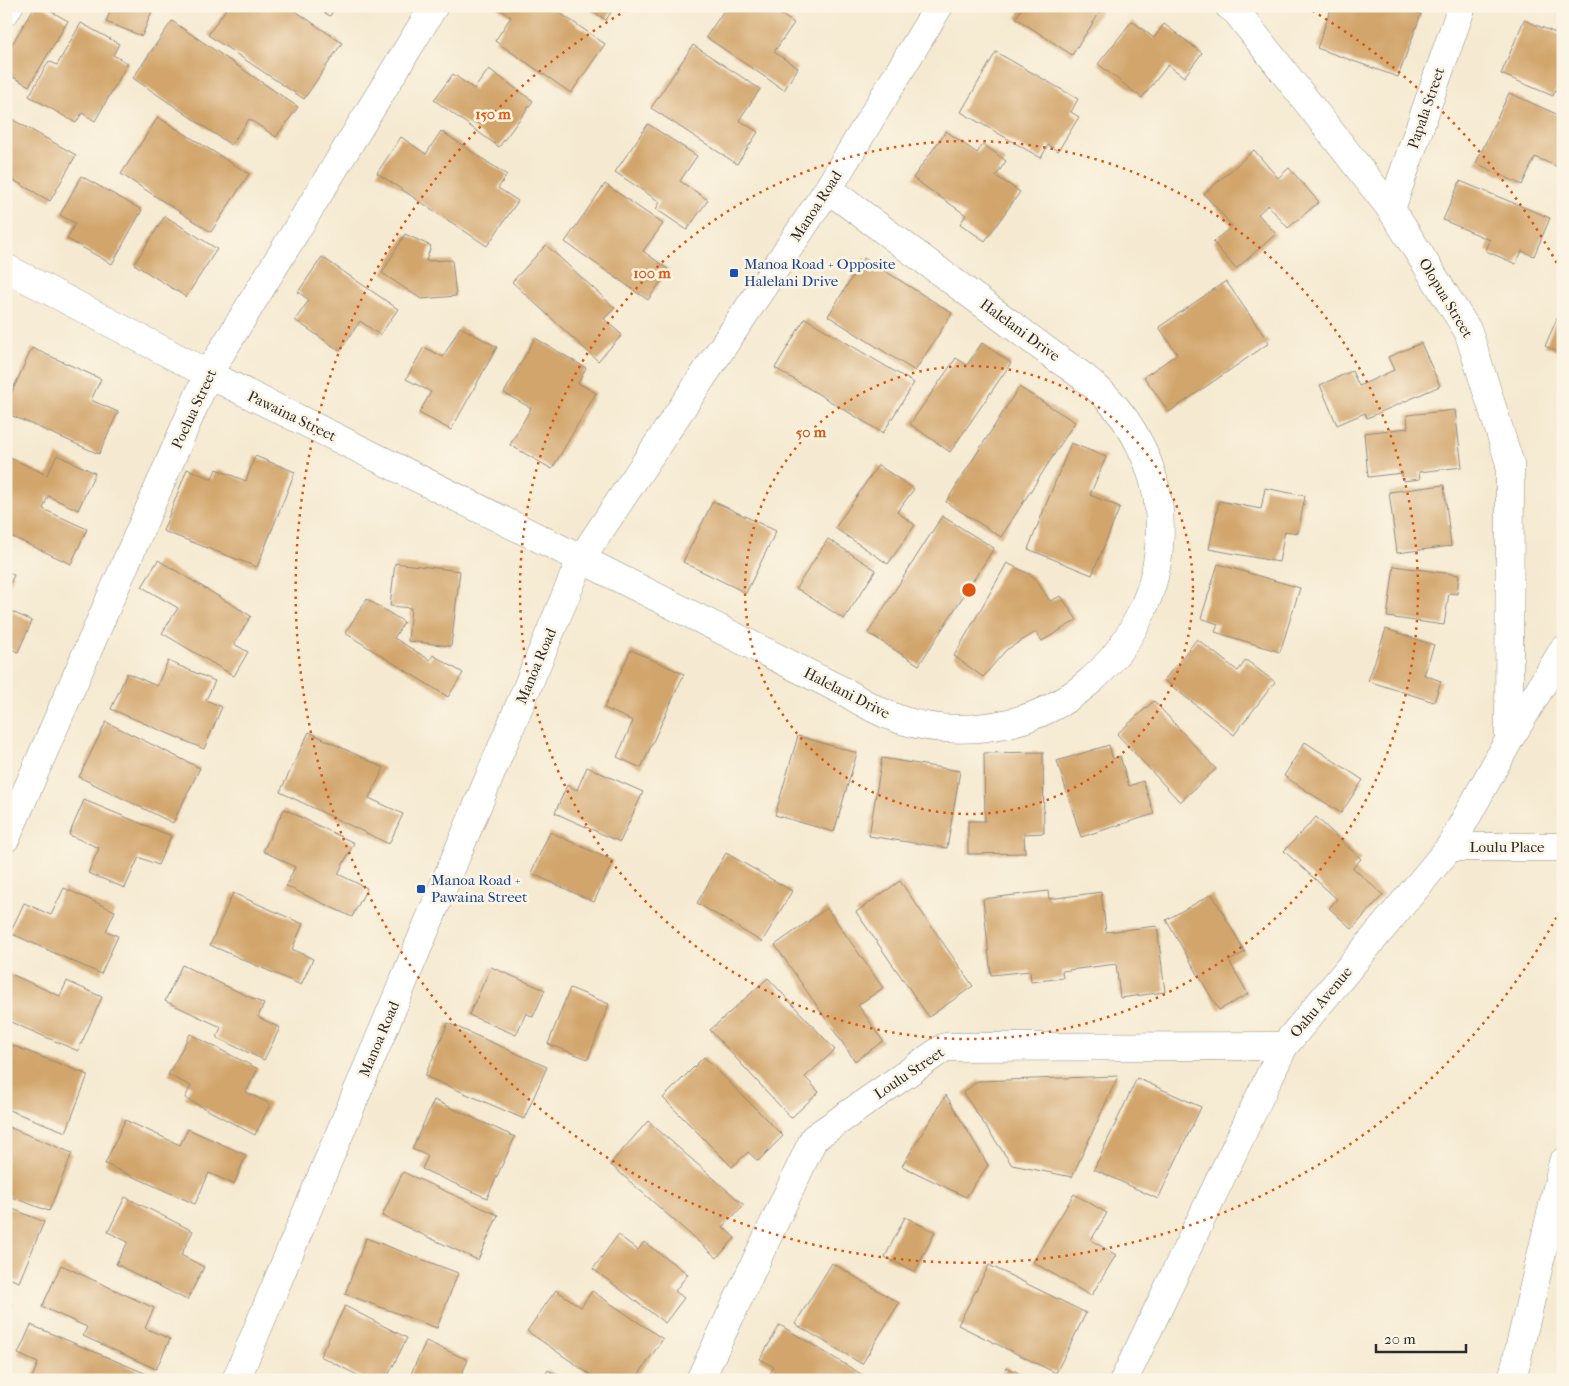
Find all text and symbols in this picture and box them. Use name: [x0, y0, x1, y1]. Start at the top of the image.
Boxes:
street label: Papala Street: [1404, 64, 1449, 151]
text: 150 m: [475, 105, 511, 123]
street label: Manoa Road: [787, 167, 846, 245]
place label: Manoa Road + Opposite Halelani Drive: [744, 255, 896, 290]
street label: Olopua Street: [1415, 255, 1477, 342]
text: 100 m: [633, 264, 671, 282]
marker: Manoa Road + Opposite Halelani Drive: [728, 267, 740, 279]
street label: Halelani Drive: [977, 295, 1064, 365]
street label: Poelua Street: [168, 366, 221, 452]
street label: Pawaina Street: [245, 387, 340, 445]
text: 50 m: [796, 423, 827, 441]
centre of rings: [960, 581, 978, 599]
street label: Manoa Road: [512, 625, 560, 707]
street label: Halelani Drive: [801, 664, 894, 723]
street label: Loulu Place: [1470, 838, 1545, 856]
place label: Manoa Road + Pawaina Street: [431, 871, 528, 906]
marker: Manoa Road + Pawaina Street: [415, 883, 427, 895]
street label: Oahu Avenue: [1286, 962, 1356, 1041]
street label: Manoa Road: [355, 998, 403, 1080]
street label: Loulu Street: [871, 1043, 948, 1103]
scale bar: [1376, 1321, 1466, 1353]
text: 20 m: [1384, 1330, 1416, 1348]

